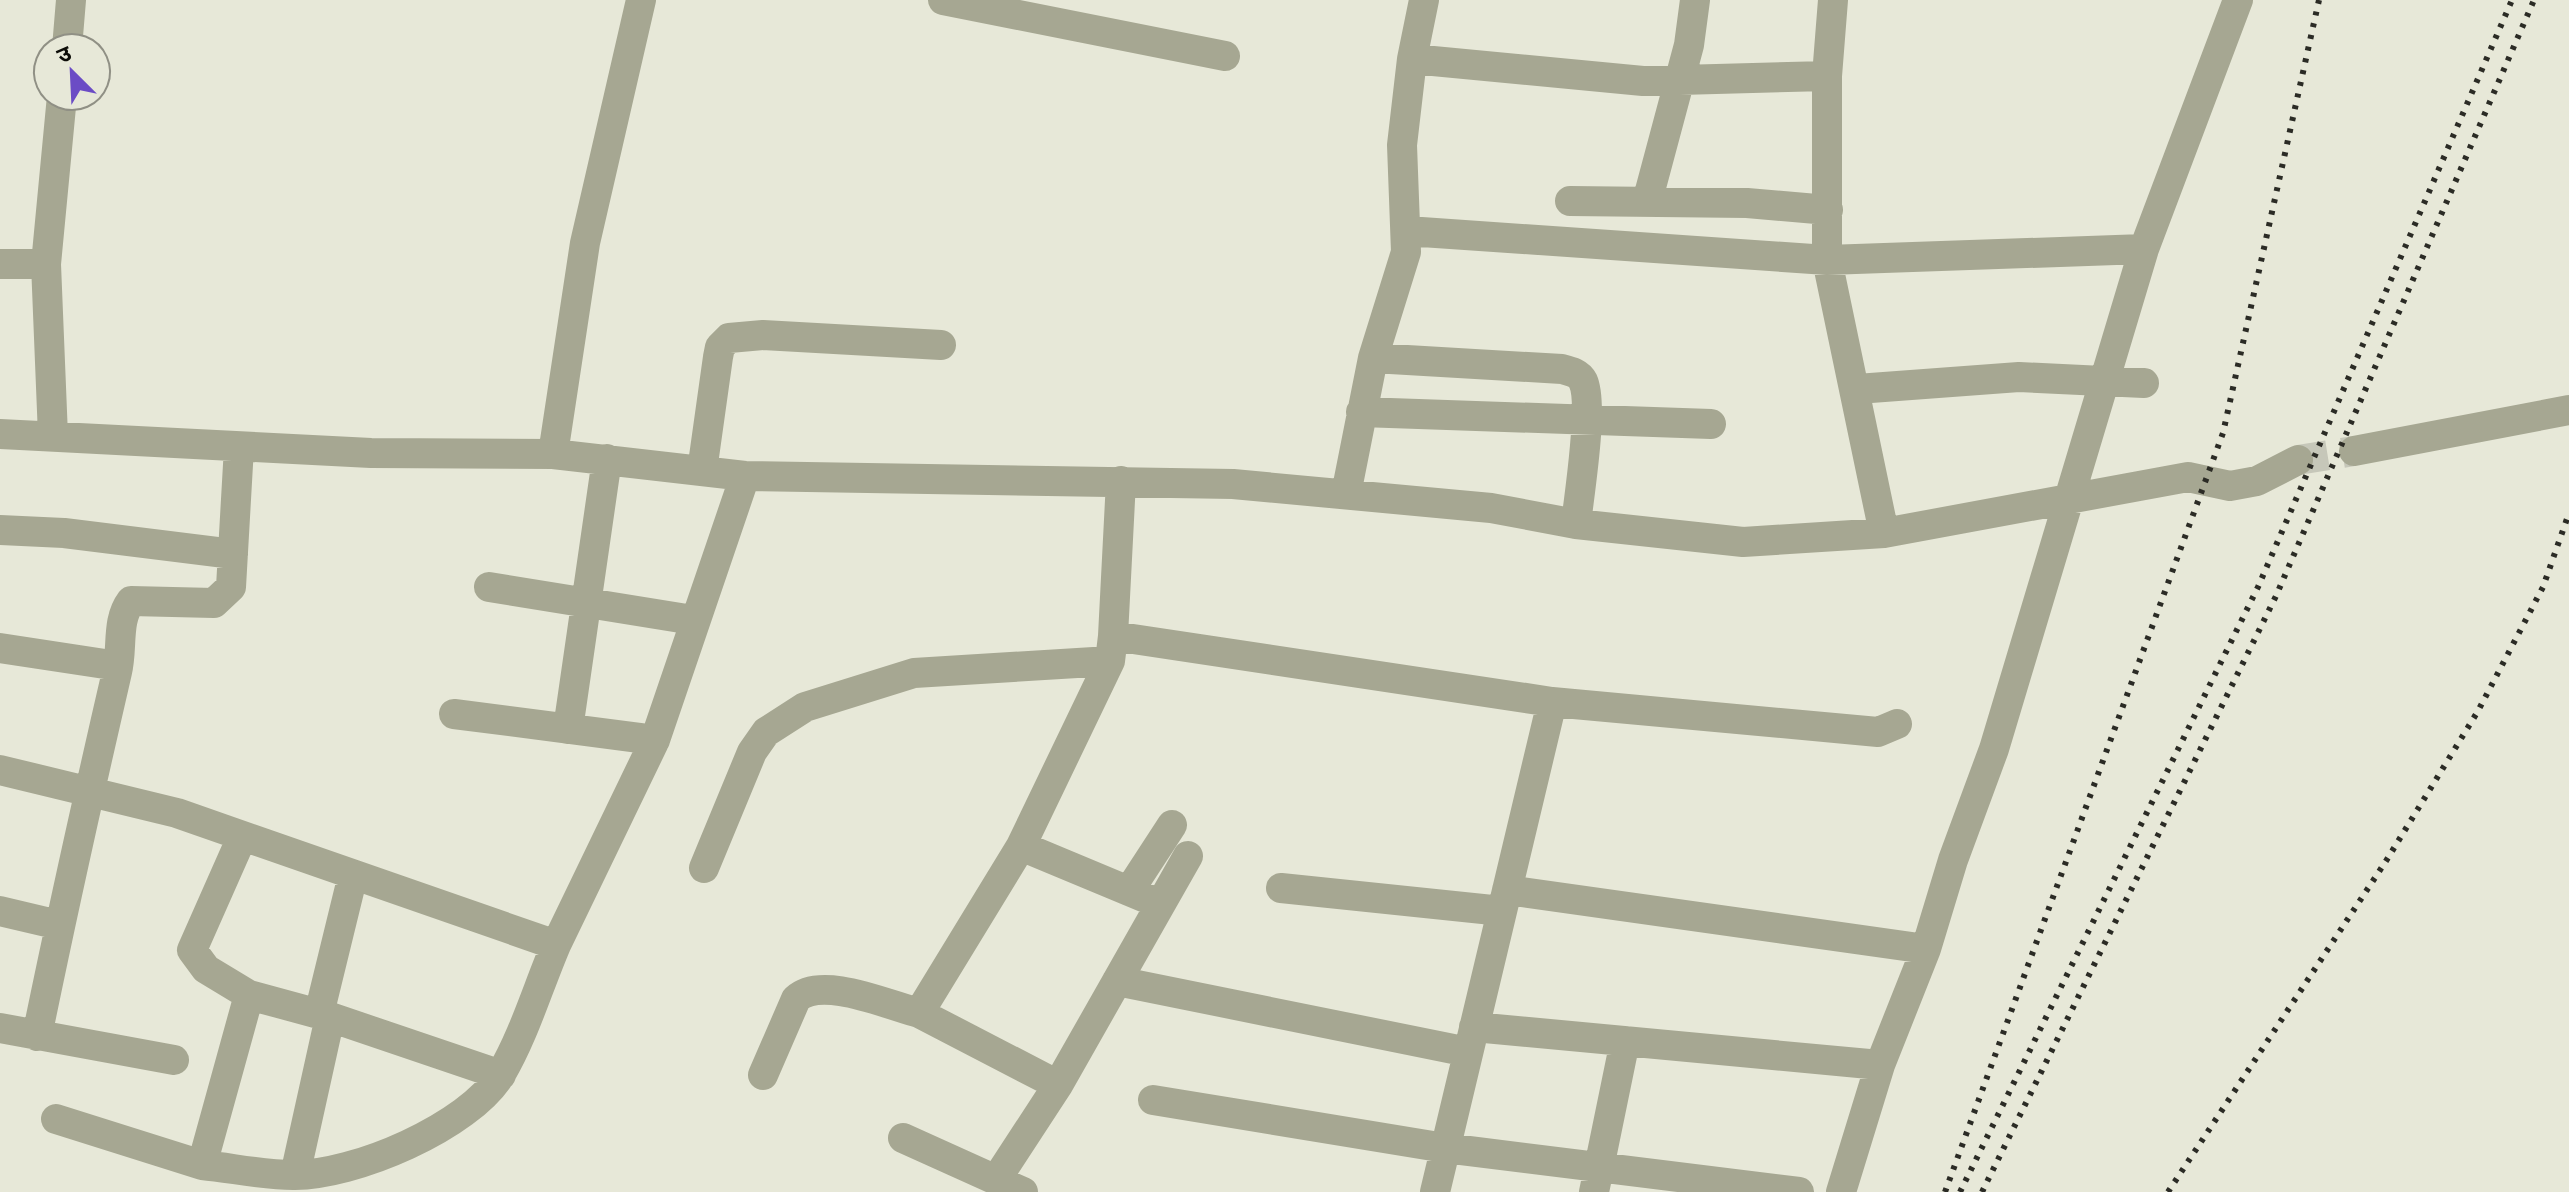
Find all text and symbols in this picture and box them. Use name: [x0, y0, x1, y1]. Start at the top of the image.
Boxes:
north arrow: [32, 32, 112, 112]
text: उ: [52, 38, 76, 69]

